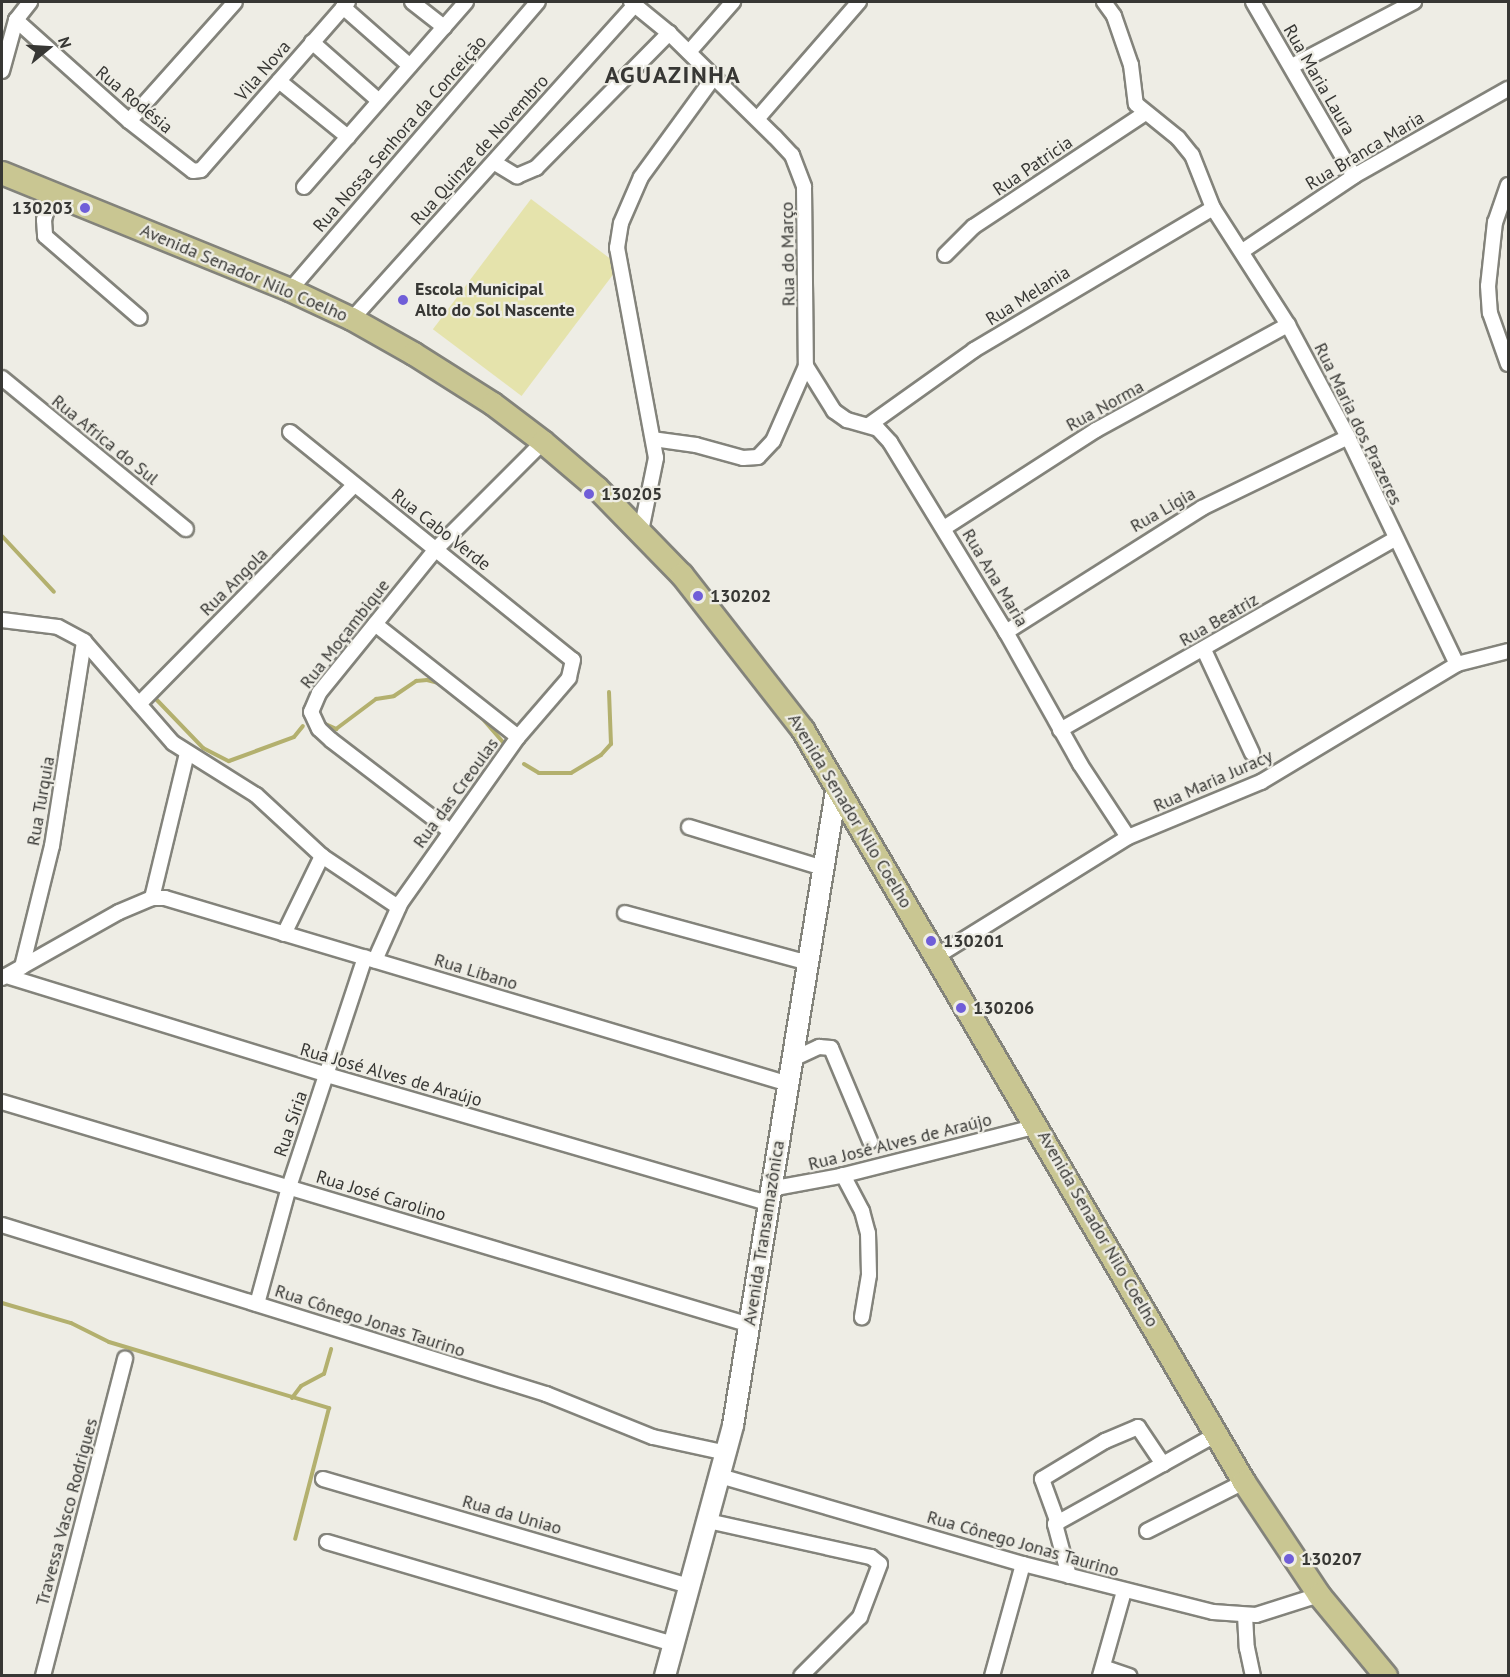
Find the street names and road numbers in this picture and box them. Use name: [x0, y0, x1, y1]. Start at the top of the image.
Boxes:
street label: Rua Maria Laura: [1279, 21, 1359, 139]
street label: Rua Nossa Senhora da Conceição: [309, 31, 491, 237]
street label: Vila Nova: [231, 36, 295, 106]
street label: Rua Rodésia: [91, 62, 177, 138]
street label: Rua Quinze de Novembro: [407, 70, 553, 230]
street label: Rua Branca Maria: [1302, 107, 1428, 195]
street label: Rua Patricia: [989, 132, 1077, 200]
street label: Rua do Março: [776, 201, 800, 307]
street label: Avenida Senador Nilo Coelho: [137, 219, 351, 327]
street label: Rua Melania: [982, 262, 1074, 330]
street label: Rua Maria dos Prazeres: [1309, 339, 1407, 509]
street label: Rua Norma: [1062, 376, 1148, 436]
street label: Rua Africa do Sul: [47, 390, 163, 490]
street label: Rua Ligia: [1127, 483, 1199, 537]
street label: Rua Cabo Verde: [387, 484, 495, 576]
street label: Rua Ana Maria: [957, 525, 1033, 631]
street label: Rua Angola: [195, 543, 273, 621]
street label: Rua Moçambique: [296, 575, 394, 693]
street label: Rua Beatriz: [1176, 589, 1262, 651]
street label: Avenida Senador Nilo Coelho: [783, 710, 917, 912]
street label: Rua das Creoulas: [409, 734, 503, 852]
street label: Rua Maria Juracy: [1150, 745, 1276, 817]
street label: Rua Turquia: [22, 754, 60, 848]
street label: Rua Líbano: [432, 949, 520, 995]
street label: Rua José Alves de Araújo: [297, 1038, 485, 1112]
street label: Rua Síria: [270, 1088, 312, 1160]
street label: Rua José Alves de Araújo: [805, 1109, 995, 1175]
street label: Avenida Senador Nilo Coelho: [1033, 1127, 1163, 1331]
street label: Avenida Transamazônica: [739, 1139, 789, 1327]
street label: Rua José Carolino: [313, 1166, 449, 1226]
street label: Rua Cônego Jonas Taurino: [272, 1280, 468, 1362]
street label: Travessa Vasco Rodrigues: [31, 1416, 103, 1608]
street label: Rua da Uniao: [460, 1491, 564, 1539]
street label: Rua Cônego Jonas Taurino: [924, 1506, 1122, 1582]

